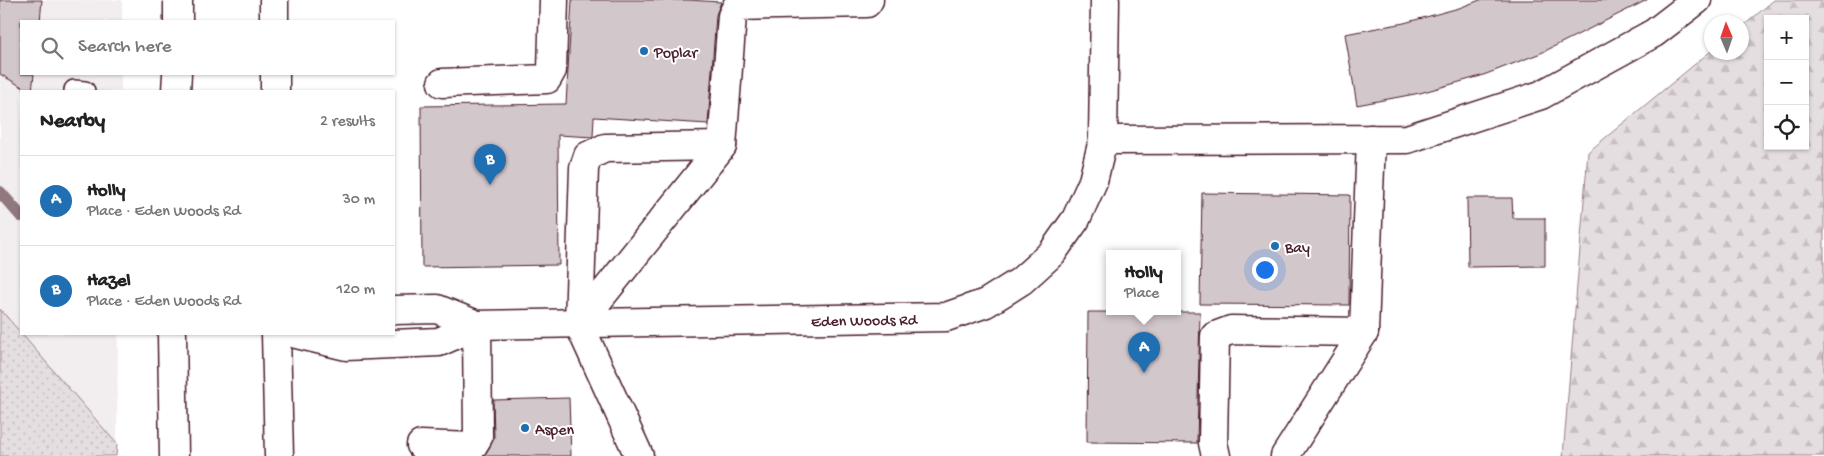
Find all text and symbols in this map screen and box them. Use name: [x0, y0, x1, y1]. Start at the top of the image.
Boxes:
north arrow: [1704, 15, 1749, 60]
map controls: [1764, 15, 1809, 150]
button: +: [1764, 15, 1809, 60]
search box: [20, 20, 395, 75]
icon: search: [38, 34, 66, 62]
text: Search here: [78, 36, 172, 59]
marker: Poplar: [638, 45, 650, 57]
place label: Poplar: [653, 45, 698, 64]
button: −: [1764, 60, 1809, 105]
button: locate: [1764, 105, 1809, 150]
text: Nearby: [40, 110, 105, 135]
text: 2 results: [320, 113, 375, 132]
pin: B: [474, 144, 506, 185]
text: Holly: [87, 180, 125, 203]
text: A: [51, 191, 61, 210]
text: 30 m: [342, 191, 375, 210]
text: Place · Eden Woods Rd: [87, 203, 241, 222]
marker: Bay: [1269, 240, 1281, 252]
place label: Bay: [1284, 240, 1310, 259]
popup: [1106, 250, 1181, 315]
your location: [1252, 257, 1278, 283]
text: Holly: [1124, 262, 1163, 285]
text: Hazel: [87, 270, 131, 293]
text: B: [52, 281, 60, 300]
text: 120 m: [336, 281, 375, 300]
text: Place: [1124, 285, 1159, 304]
text: Place · Eden Woods Rd: [87, 293, 241, 312]
street label: Eden Woods Rd: [811, 312, 919, 333]
pin: A: [1128, 332, 1160, 373]
marker: Aspen: [519, 422, 531, 434]
place label: Aspen: [535, 422, 574, 441]

